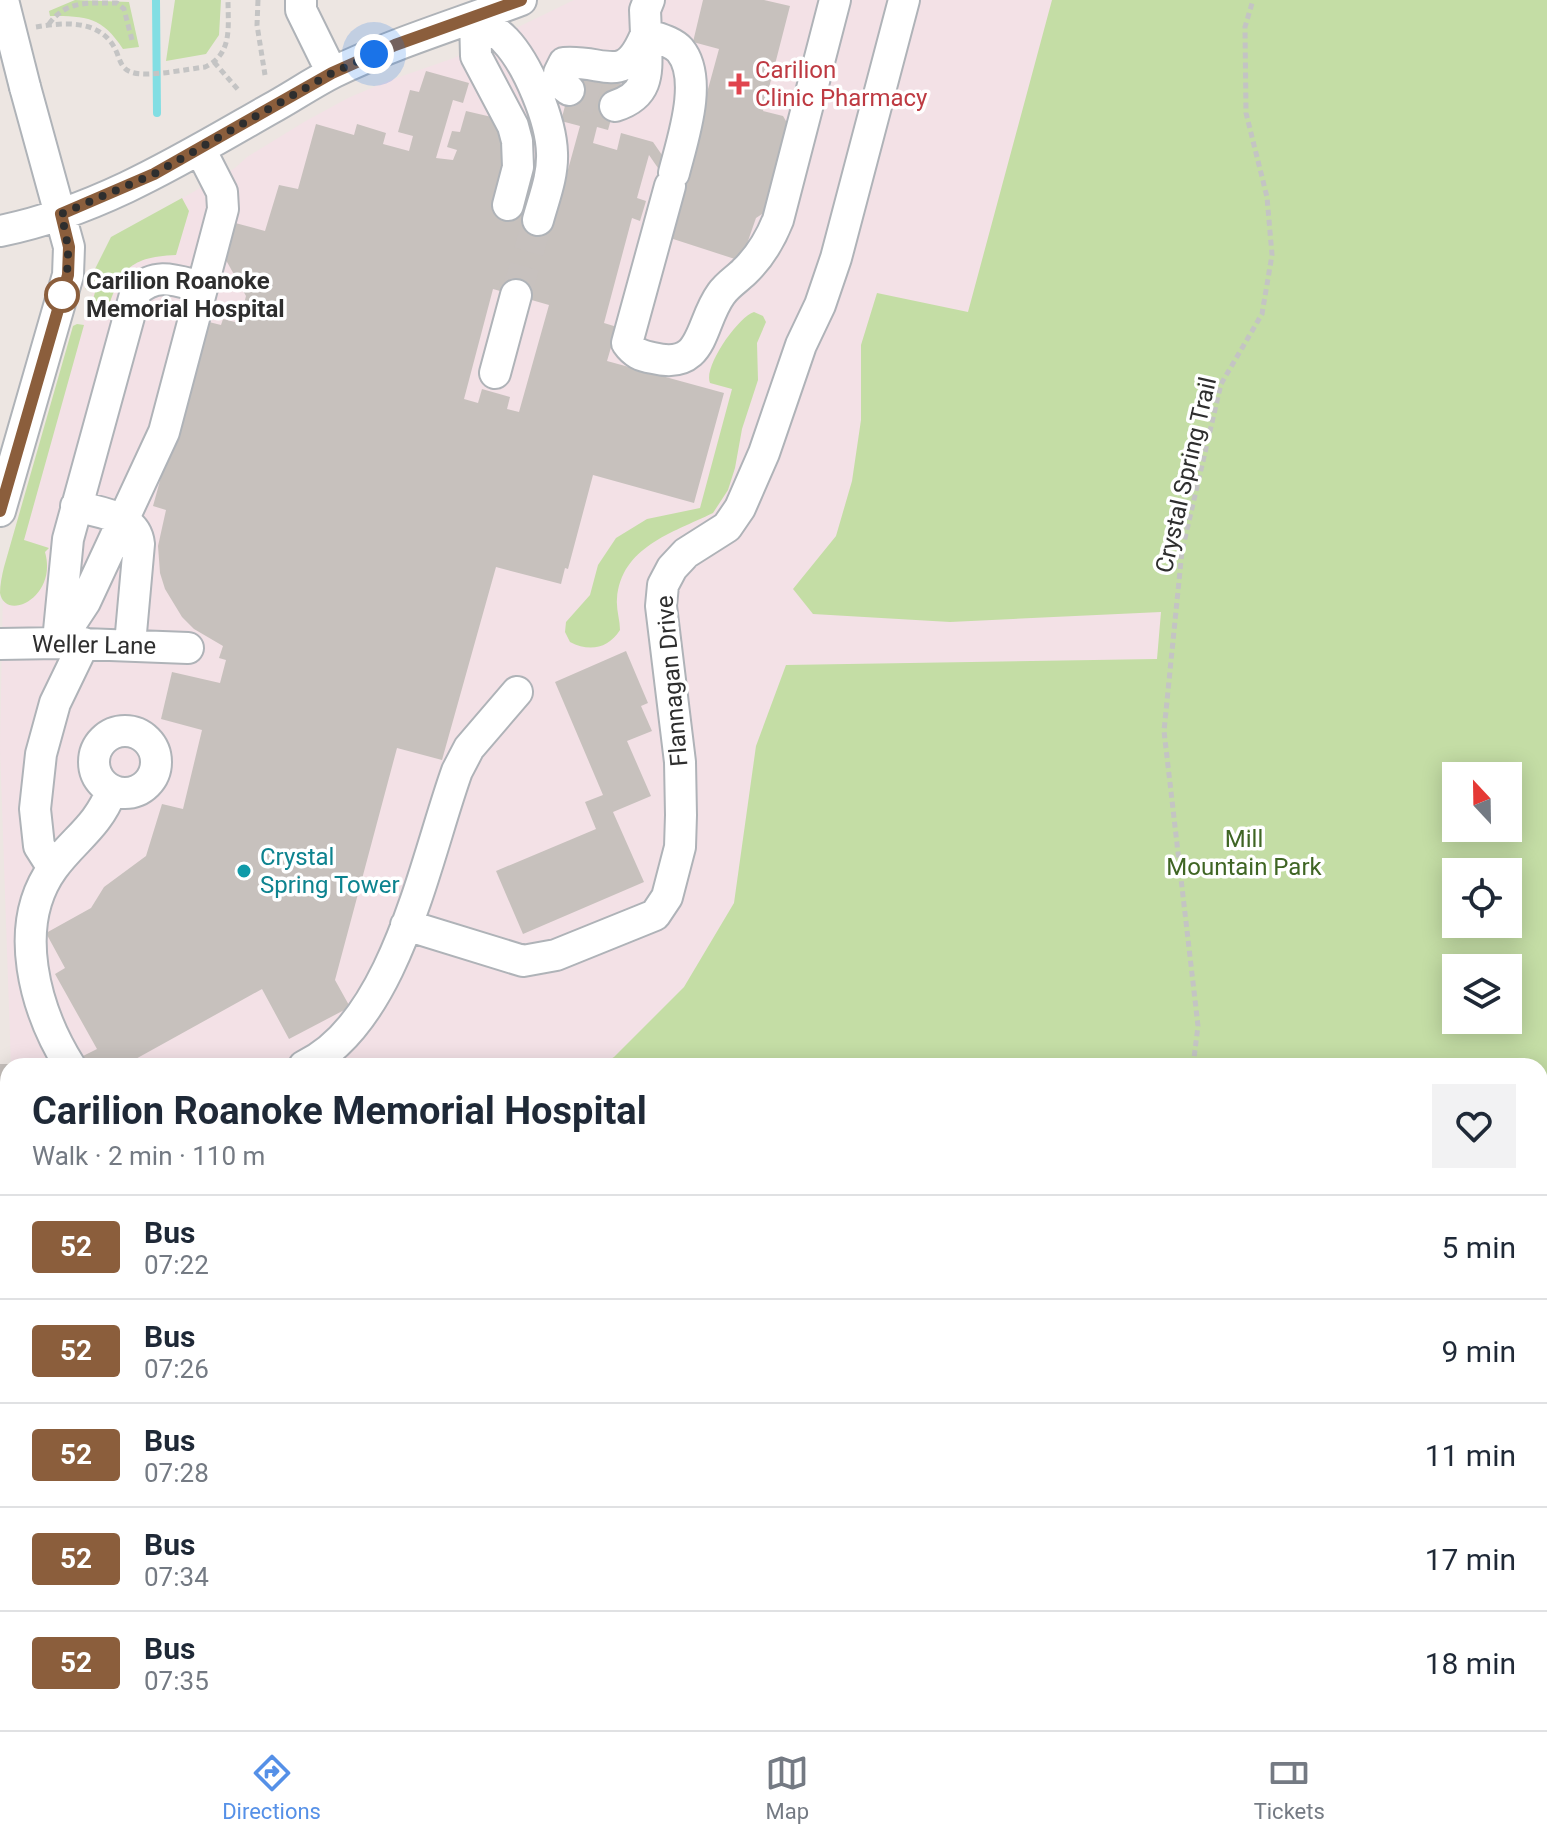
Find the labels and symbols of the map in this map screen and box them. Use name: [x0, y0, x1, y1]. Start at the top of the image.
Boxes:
your location: [354, 34, 394, 74]
place label: Carilion Clinic Pharmacy: [755, 56, 928, 112]
marker: Carilion Clinic Pharmacy: [730, 75, 748, 93]
place label: Carilion Roanoke Memorial Hospital: [86, 267, 285, 323]
marker: Carilion Roanoke Memorial Hospital: [45, 278, 79, 312]
street label: Crystal Spring Trail: [1150, 374, 1222, 576]
street label: Flannagan Drive: [651, 594, 693, 768]
street label: Weller Lane: [32, 630, 156, 660]
north arrow: [1442, 762, 1522, 842]
park label: Mill Mountain Park: [1166, 825, 1323, 881]
place label: Crystal Spring Tower: [260, 843, 400, 899]
marker: Crystal Spring Tower: [235, 862, 253, 880]

